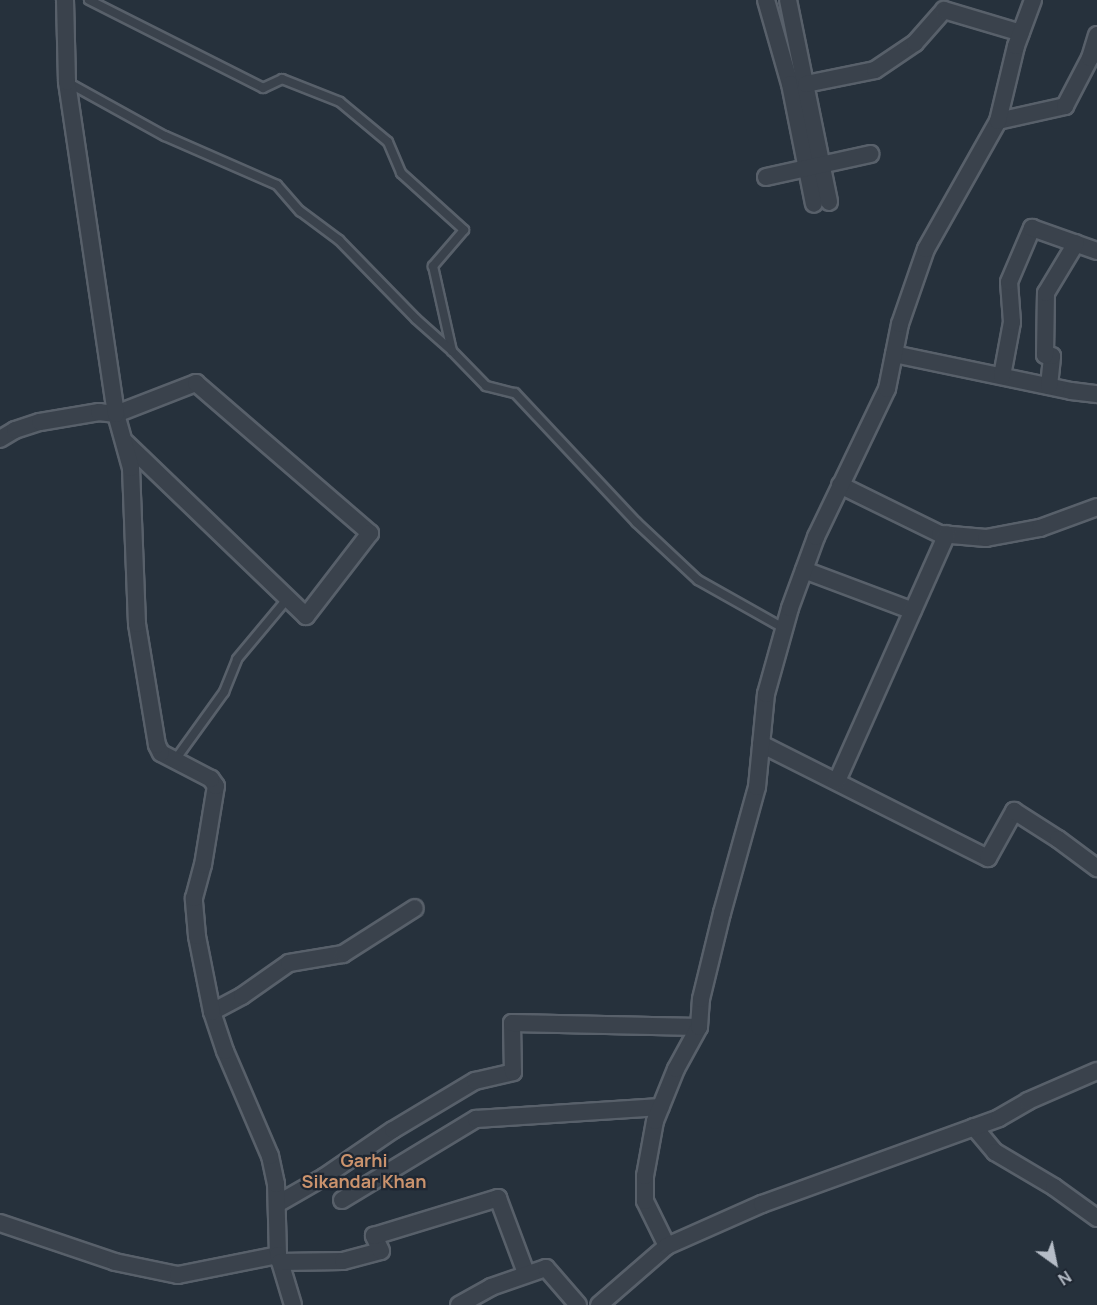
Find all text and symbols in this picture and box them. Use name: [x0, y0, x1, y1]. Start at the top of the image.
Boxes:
district label: Garhi Sikandar Khan: [302, 1150, 426, 1192]
north arrow: [1025, 1233, 1085, 1293]
text: N: [1054, 1266, 1076, 1290]

